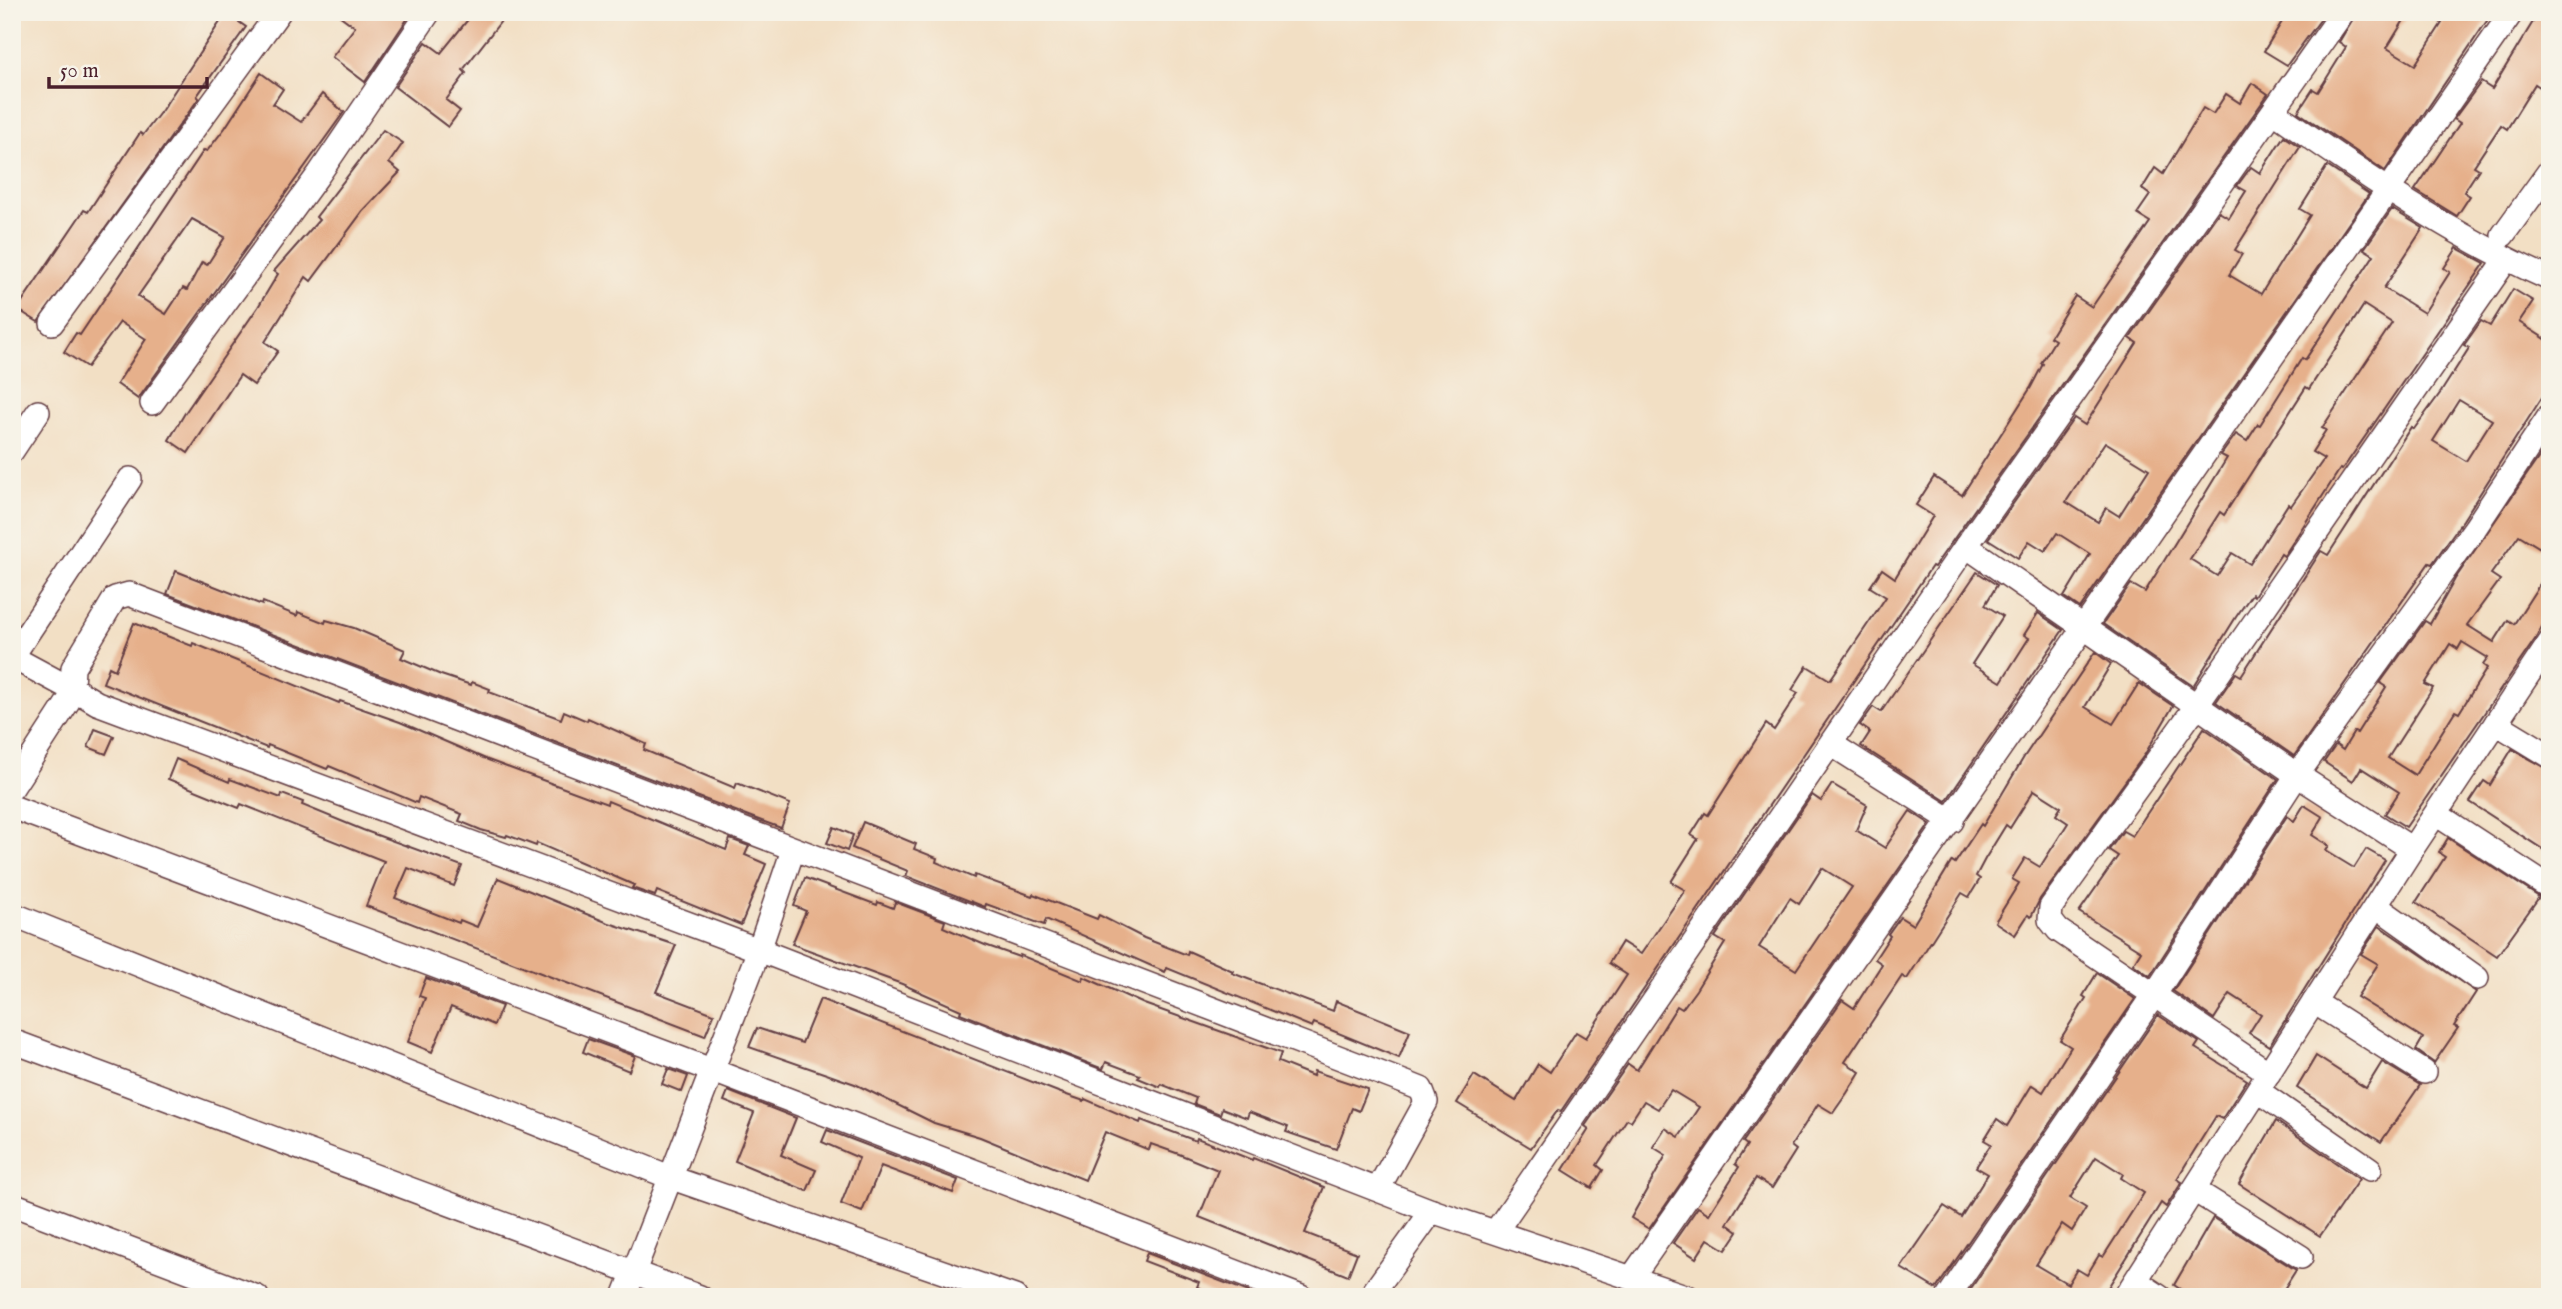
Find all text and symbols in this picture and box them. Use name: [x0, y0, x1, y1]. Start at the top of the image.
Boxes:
scale bar: [49, 46, 206, 90]
text: 50 m: [60, 58, 99, 85]

